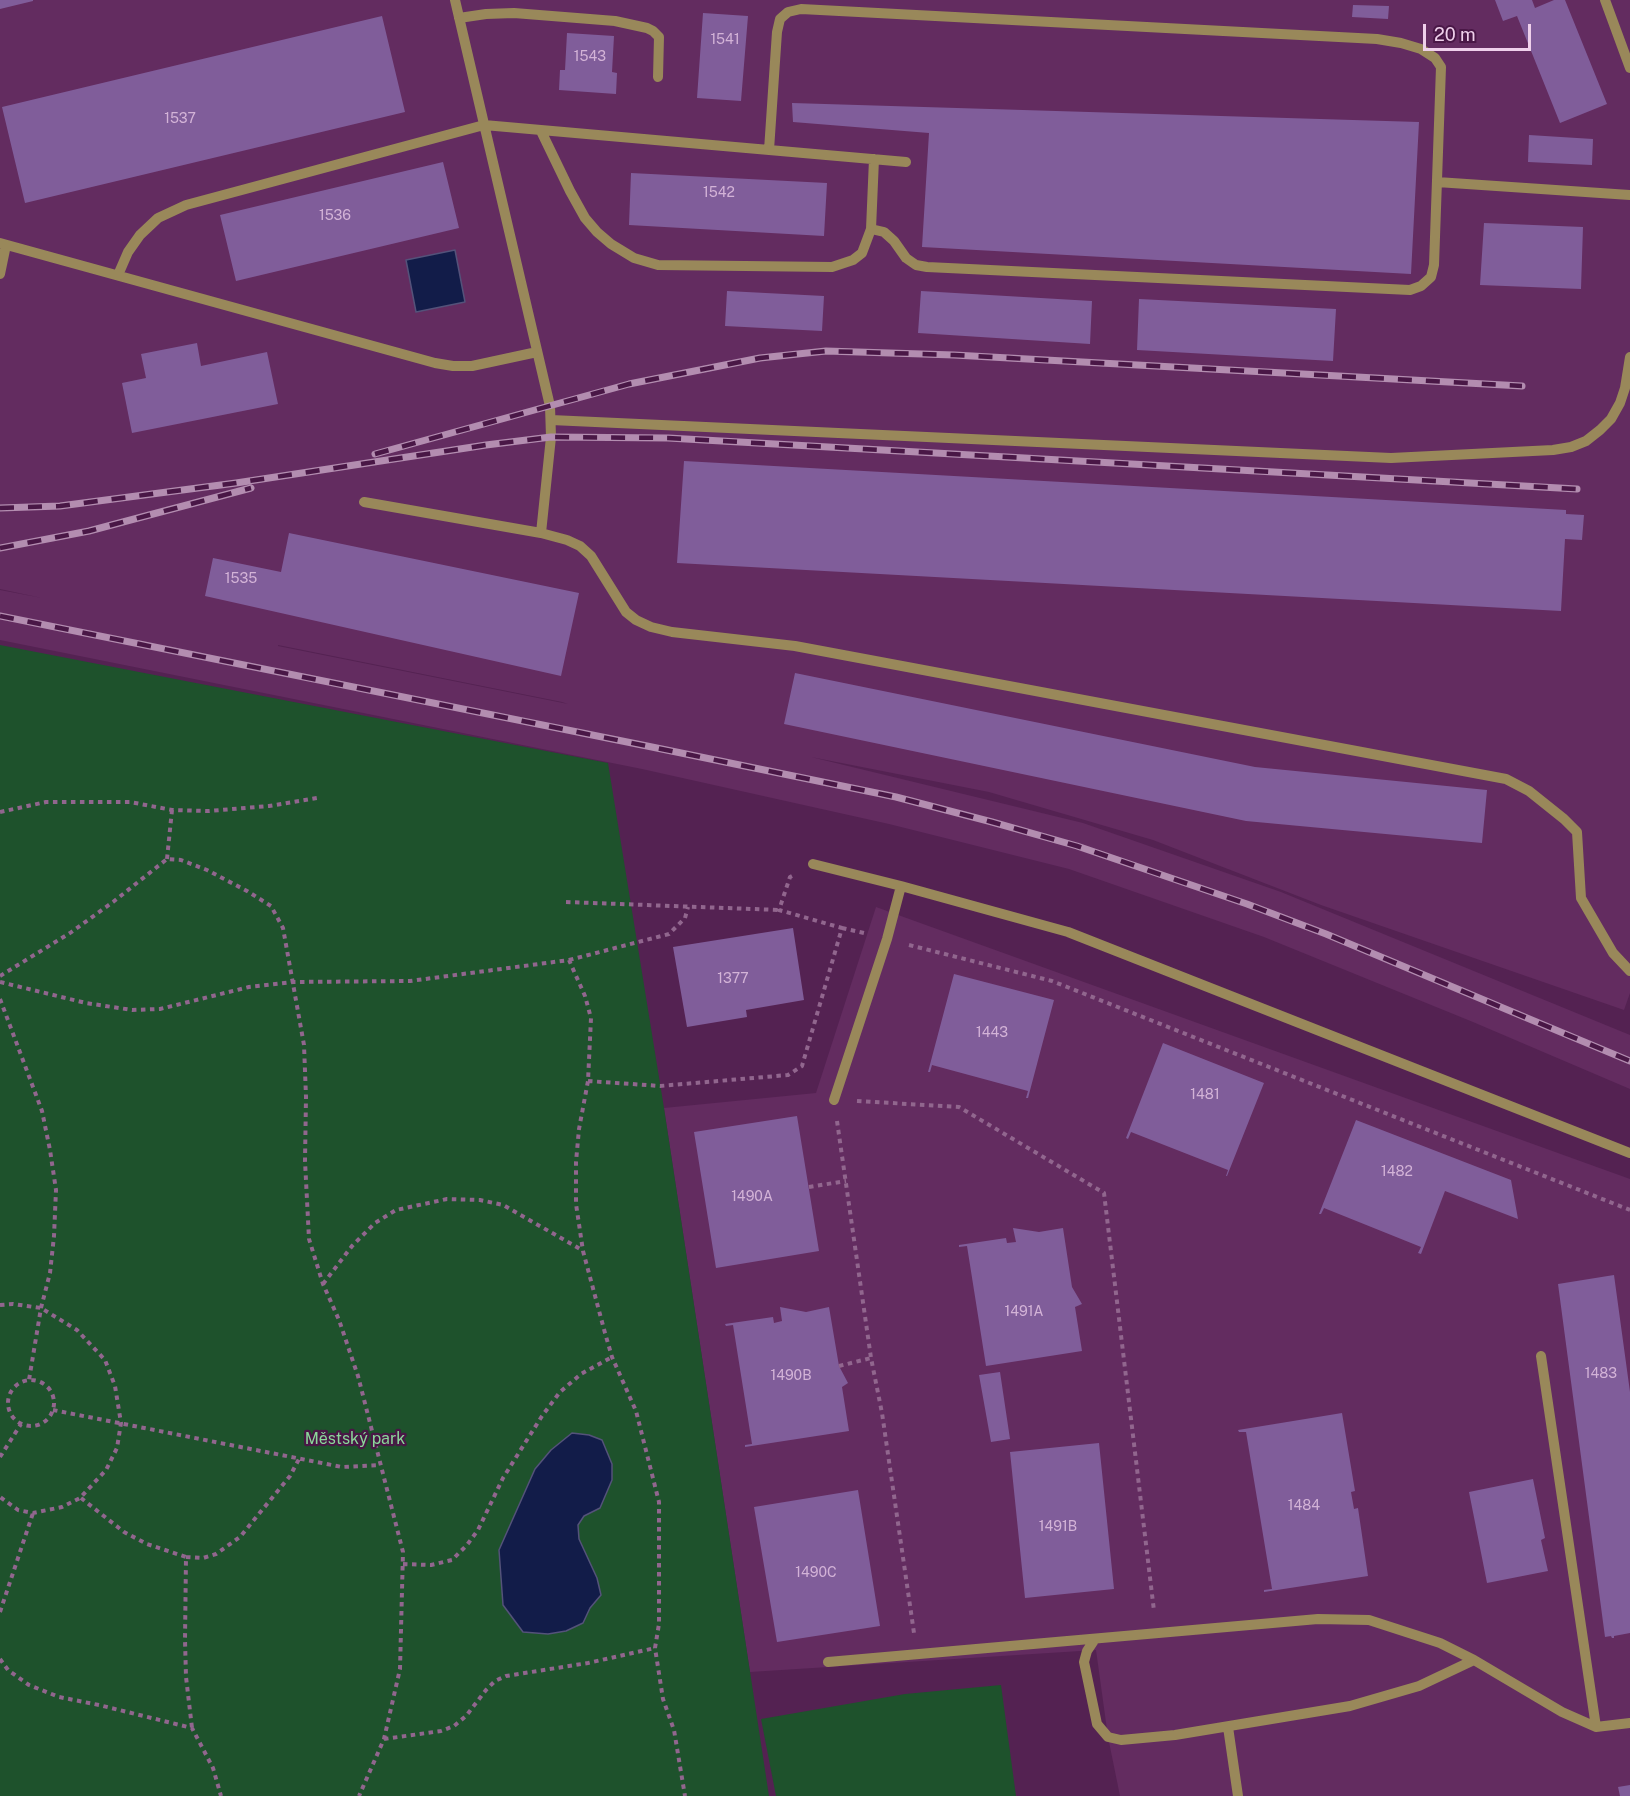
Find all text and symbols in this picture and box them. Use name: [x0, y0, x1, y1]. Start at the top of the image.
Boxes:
scale bar: [1426, 12, 1534, 50]
text: 20 m: [1434, 24, 1476, 45]
house number: 1541: [710, 32, 740, 48]
house number: 1543: [574, 49, 606, 65]
house number: 1537: [164, 111, 196, 127]
house number: 1542: [703, 185, 735, 201]
house number: 1536: [319, 208, 351, 224]
house number: 1535: [225, 571, 257, 587]
house number: 1377: [717, 971, 749, 987]
house number: 1443: [976, 1025, 1008, 1041]
house number: 1481: [1190, 1087, 1220, 1103]
house number: 1482: [1381, 1164, 1413, 1180]
house number: 1490A: [731, 1189, 773, 1205]
house number: 1491A: [1005, 1304, 1043, 1320]
house number: 1483: [1585, 1366, 1617, 1382]
house number: 1490B: [770, 1368, 812, 1384]
park label: Městský park: [305, 1429, 405, 1449]
house number: 1484: [1288, 1498, 1320, 1514]
house number: 1491B: [1039, 1519, 1077, 1535]
house number: 1490C: [795, 1565, 837, 1581]

